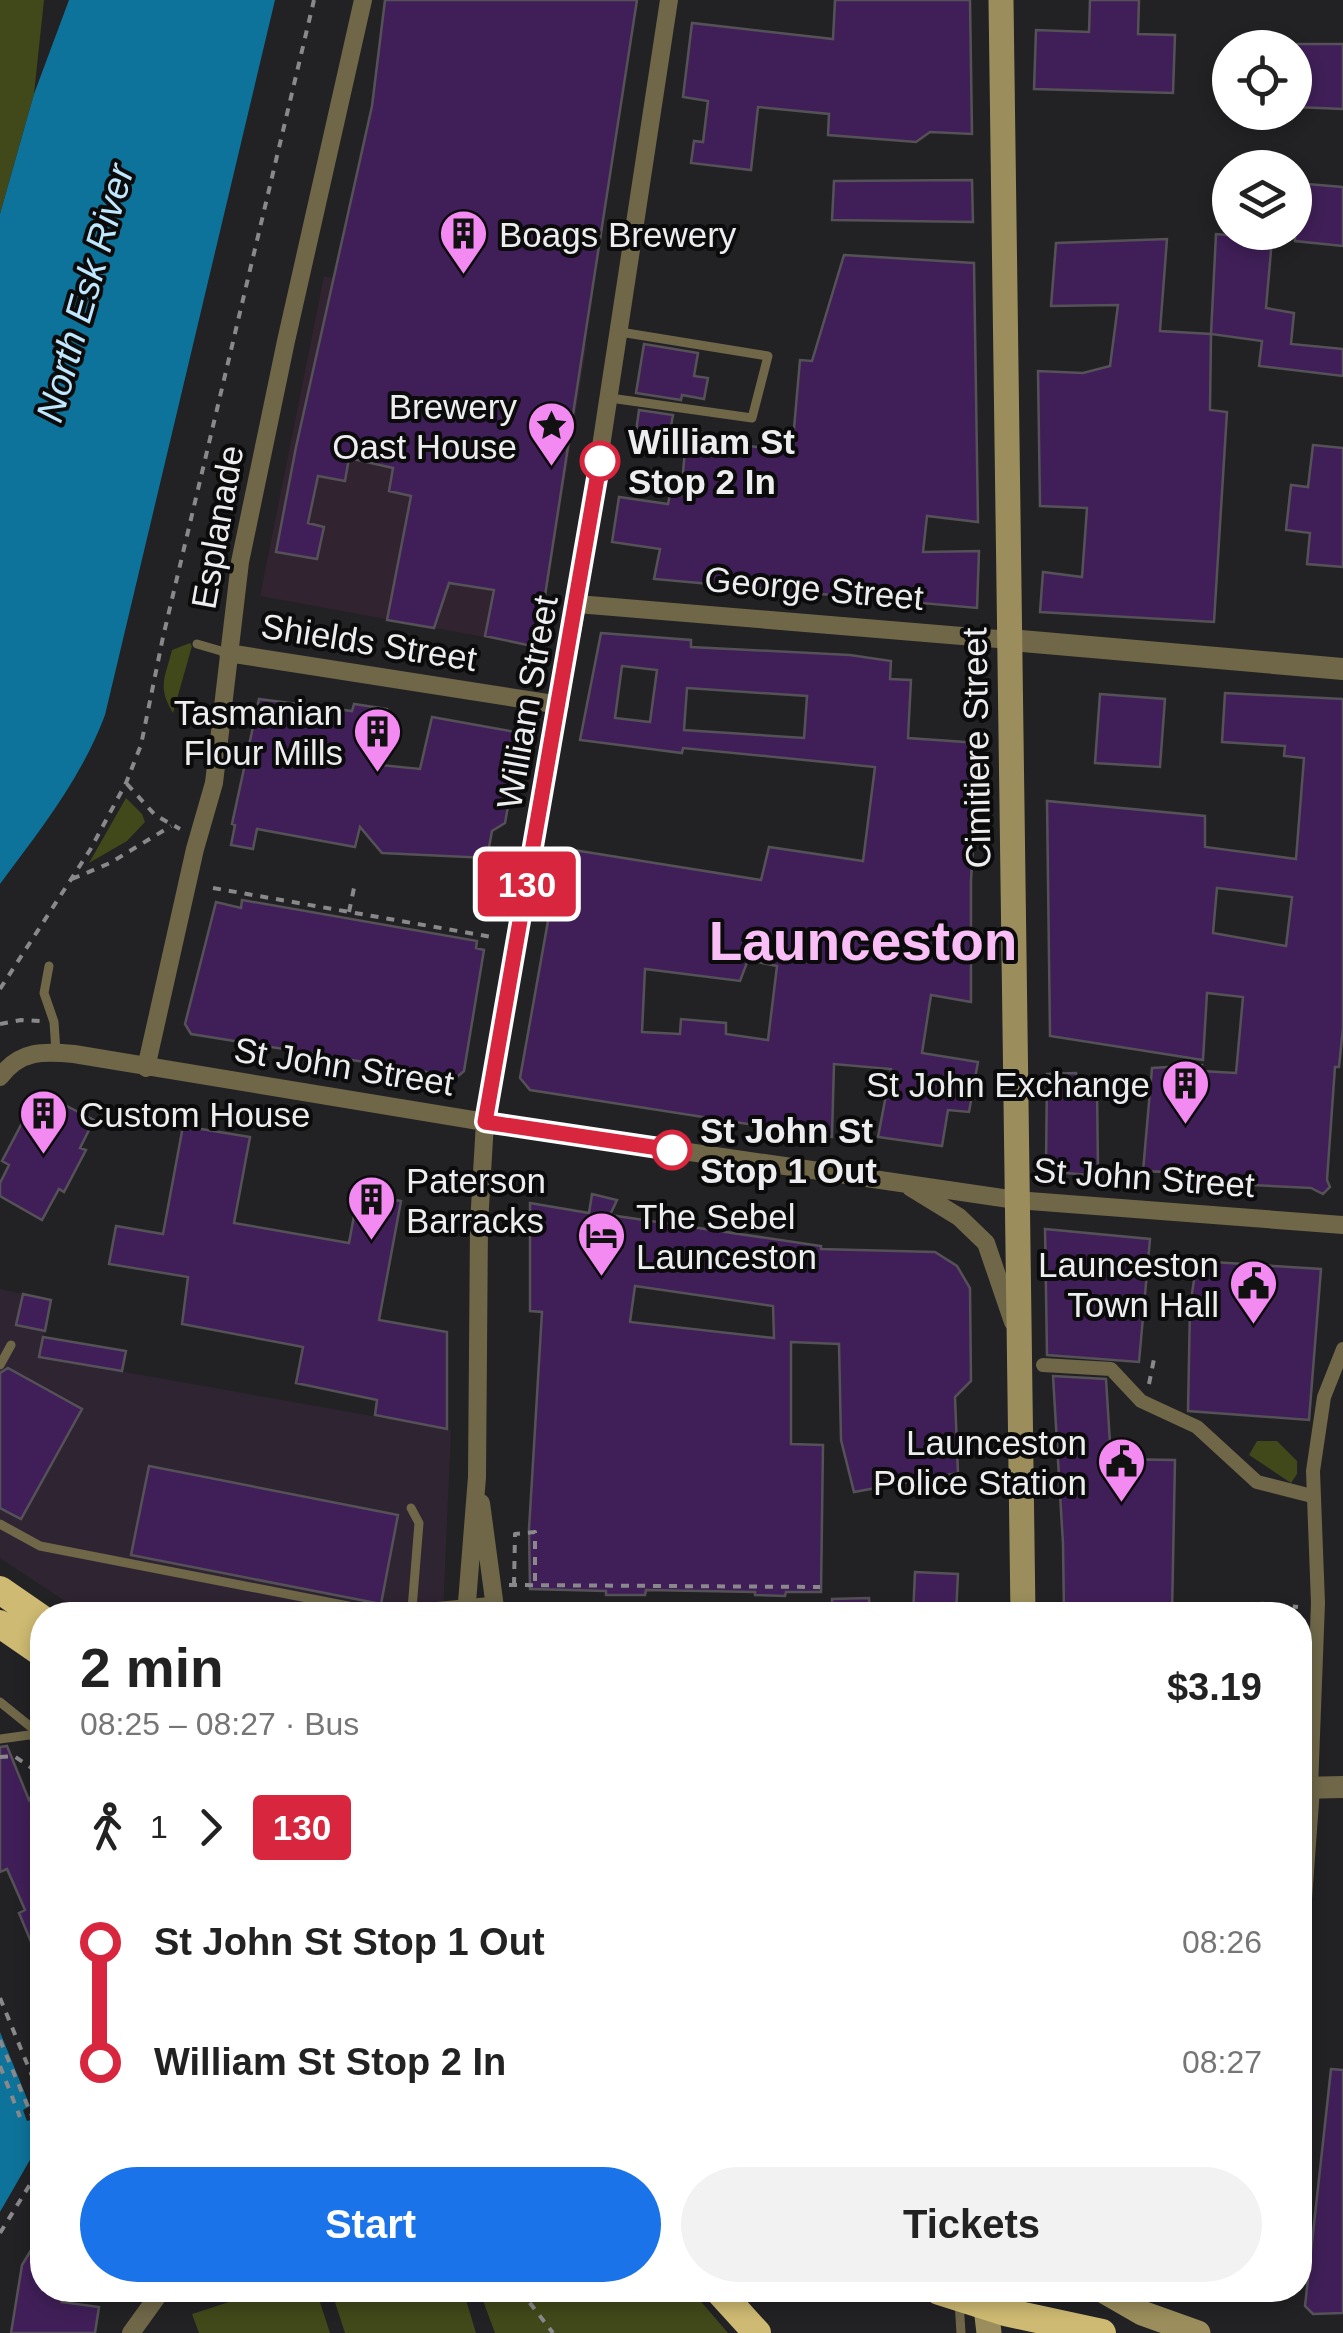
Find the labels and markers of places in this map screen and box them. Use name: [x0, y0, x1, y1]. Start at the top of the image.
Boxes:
building icon: Boags Brewery: [438, 208, 490, 276]
place label: Boags Brewery: [499, 215, 737, 254]
place label: Brewery Oast House: [332, 387, 517, 466]
place icon: Brewery Oast House: [526, 400, 578, 468]
place label: William St Stop 2 In: [628, 422, 795, 501]
marker: William St Stop 2 In: [581, 442, 619, 480]
place label: Tasmanian Flour Mills: [174, 693, 343, 772]
building icon: Tasmanian Flour Mills: [352, 706, 404, 774]
building icon: St John Exchange: [1159, 1058, 1211, 1126]
place label: St John Exchange: [866, 1065, 1150, 1104]
building icon: Custom House: [18, 1088, 70, 1156]
place label: Custom House: [79, 1095, 310, 1134]
place label: St John St Stop 1 Out: [700, 1111, 877, 1190]
marker: St John St Stop 1 Out: [653, 1131, 691, 1169]
place label: Paterson Barracks: [406, 1161, 546, 1240]
building icon: Paterson Barracks: [345, 1174, 397, 1242]
place label: The Sebel Launceston: [636, 1197, 817, 1276]
hotel icon: The Sebel Launceston: [575, 1210, 627, 1278]
place label: Launceston Town Hall: [1038, 1245, 1219, 1324]
public building icon: Launceston Town Hall: [1228, 1258, 1280, 1326]
place label: Launceston Police Station: [873, 1423, 1087, 1502]
public building icon: Launceston Police Station: [1096, 1436, 1148, 1504]

